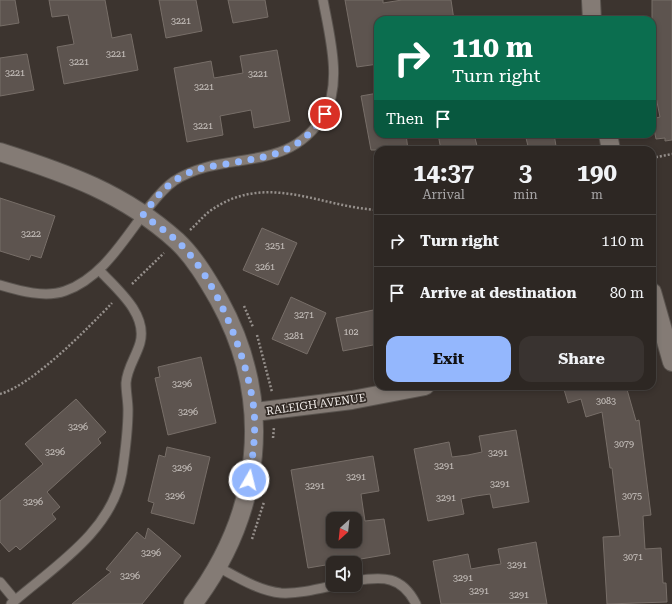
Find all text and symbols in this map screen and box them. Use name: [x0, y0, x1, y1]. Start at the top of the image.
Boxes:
house number: 3221: [171, 16, 191, 26]
text: 110 m: [452, 31, 533, 64]
icon: right: [386, 32, 438, 84]
house number: 3221: [106, 49, 126, 59]
house number: 3221: [69, 57, 89, 67]
text: Turn right: [452, 65, 540, 86]
house number: 3221: [5, 68, 25, 78]
house number: 3221: [248, 69, 268, 79]
house number: 3221: [194, 82, 214, 92]
pin: [308, 97, 342, 131]
icon: arrive: [314, 103, 336, 125]
icon: arrive: [432, 108, 454, 130]
text: Then: [386, 110, 424, 128]
house number: 3221: [193, 121, 213, 131]
text: 14:37: [413, 159, 474, 187]
text: 3: [519, 159, 532, 187]
text: 190: [577, 159, 617, 187]
text: Arrival: [423, 187, 465, 202]
text: min: [513, 187, 538, 202]
text: m: [591, 187, 603, 202]
house number: 3222: [21, 229, 41, 239]
icon: right: [386, 230, 408, 252]
text: Turn right: [420, 232, 499, 250]
text: 110 m: [601, 232, 644, 250]
house number: 3251: [265, 241, 285, 251]
house number: 3261: [255, 262, 275, 272]
icon: arrive: [386, 282, 408, 304]
text: Arrive at destination: [420, 284, 576, 302]
text: 80 m: [610, 284, 644, 302]
house number: 3271: [294, 310, 314, 320]
house number: 102: [343, 327, 359, 337]
house number: 3281: [284, 331, 304, 341]
button: Exit: [386, 336, 511, 382]
button: Share: [519, 336, 644, 382]
house number: 3296: [172, 379, 192, 389]
street label: RALEIGH AVENUE: [265, 391, 367, 418]
house number: 3083: [596, 396, 616, 406]
house number: 3296: [178, 407, 198, 417]
house number: 3296: [68, 422, 88, 432]
house number: 3079: [614, 439, 634, 449]
house number: 3296: [45, 447, 65, 457]
house number: 3291: [488, 448, 508, 458]
position arrow: [228, 459, 270, 501]
house number: 3291: [434, 461, 454, 471]
house number: 3296: [172, 463, 192, 473]
house number: 3291: [346, 472, 366, 482]
house number: 3291: [490, 479, 510, 489]
house number: 3291: [305, 481, 325, 491]
house number: 3296: [165, 491, 185, 501]
house number: 3075: [622, 491, 642, 501]
house number: 3291: [436, 493, 456, 503]
house number: 3296: [23, 497, 43, 507]
north arrow: [326, 512, 362, 548]
map controls: [326, 512, 362, 592]
house number: 3296: [141, 548, 161, 558]
house number: 3071: [623, 552, 643, 562]
button: sound: [326, 556, 362, 592]
house number: 3291: [507, 560, 527, 570]
house number: 3296: [120, 571, 140, 581]
house number: 3291: [453, 573, 473, 583]
house number: 3291: [469, 586, 489, 596]
house number: 3291: [509, 590, 529, 600]

